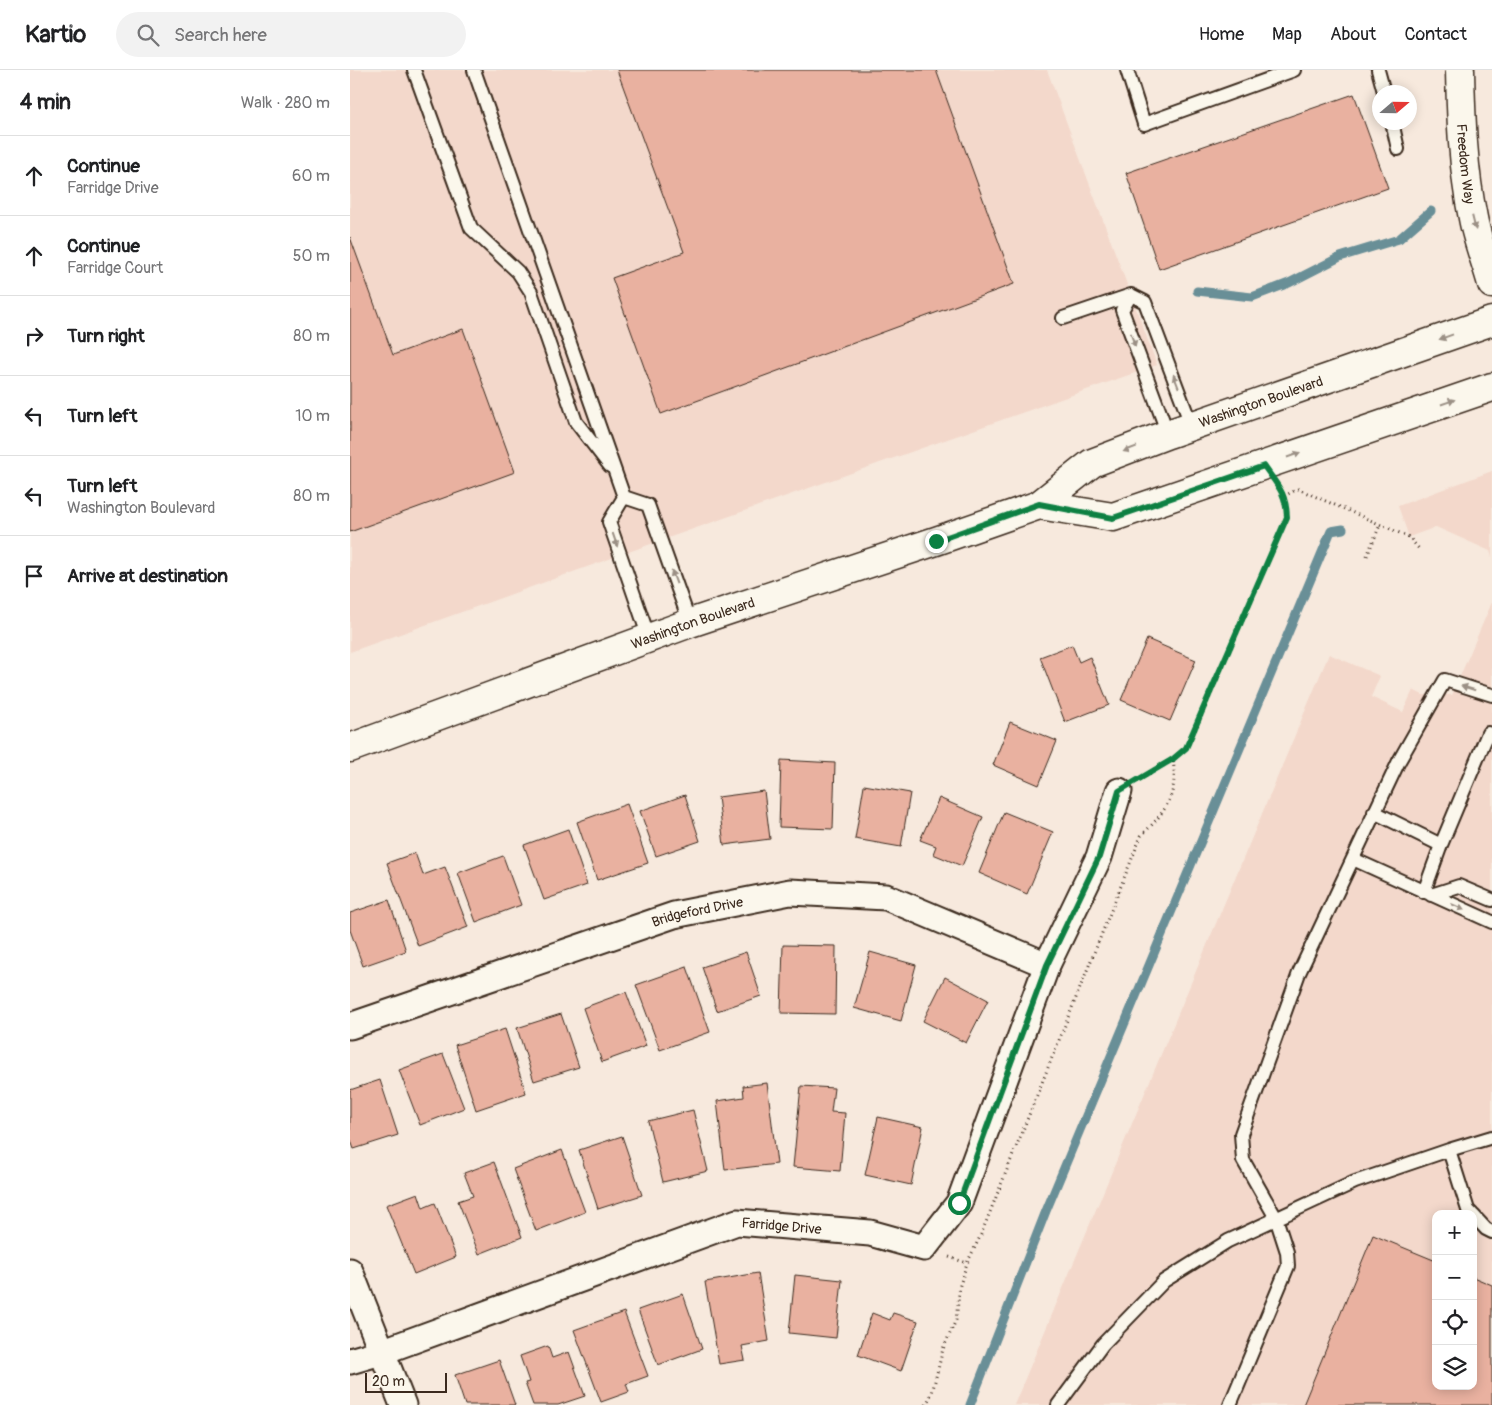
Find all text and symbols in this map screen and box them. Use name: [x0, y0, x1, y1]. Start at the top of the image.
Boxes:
search box: [116, 12, 466, 57]
text: Kartio: [25, 20, 86, 49]
icon: search: [134, 21, 162, 49]
text: Search here: [174, 23, 267, 47]
text: Home: [1199, 23, 1244, 46]
text: Map: [1272, 23, 1302, 46]
text: About: [1330, 23, 1376, 46]
text: Contact: [1404, 23, 1467, 46]
north arrow: [1372, 85, 1417, 130]
text: 4 min: [20, 89, 71, 116]
text: Walk · 280 m: [241, 93, 330, 113]
street label: Freedom Way: [1453, 123, 1478, 205]
text: Continue: [67, 154, 140, 178]
icon: ahead: [20, 162, 48, 190]
text: 60 m: [292, 166, 330, 186]
text: Farridge Drive: [67, 178, 159, 198]
one-way arrow: [1471, 215, 1479, 230]
text: Continue: [67, 234, 140, 258]
icon: ahead: [20, 242, 48, 270]
text: 50 m: [293, 246, 330, 266]
text: Farridge Court: [67, 258, 163, 278]
icon: right: [20, 322, 48, 350]
text: Turn right: [67, 324, 145, 348]
text: 80 m: [293, 326, 330, 346]
one-way arrow: [1130, 332, 1137, 347]
one-way arrow: [1438, 333, 1453, 341]
street label: Washington Boulevard: [1197, 373, 1325, 432]
one-way arrow: [1171, 374, 1179, 388]
one-way arrow: [1441, 398, 1456, 406]
icon: left: [20, 402, 48, 430]
text: Turn left: [67, 404, 137, 428]
text: 10 m: [295, 406, 330, 426]
one-way arrow: [1122, 445, 1137, 453]
one-way arrow: [1287, 451, 1302, 458]
text: Turn left: [67, 474, 137, 498]
icon: left: [20, 482, 48, 510]
text: 80 m: [293, 486, 330, 506]
text: Washington Boulevard: [67, 498, 215, 518]
route end: [925, 530, 948, 553]
one-way arrow: [611, 533, 619, 548]
icon: arrive: [20, 562, 48, 590]
text: Arrive at destination: [67, 564, 228, 588]
one-way arrow: [670, 570, 677, 585]
street label: Washington Boulevard: [629, 594, 757, 653]
one-way arrow: [1461, 683, 1476, 691]
street label: Bridgeford Drive: [650, 894, 745, 931]
one-way arrow: [1451, 903, 1465, 911]
route start: [948, 1192, 971, 1215]
map controls: [1432, 1210, 1477, 1390]
button: +: [1432, 1210, 1477, 1255]
street label: Farridge Drive: [741, 1214, 822, 1238]
button: −: [1432, 1255, 1477, 1300]
button: locate: [1432, 1300, 1477, 1345]
button: layers: [1432, 1345, 1477, 1390]
scale bar: [365, 1370, 448, 1393]
text: 20 m: [372, 1373, 405, 1390]

